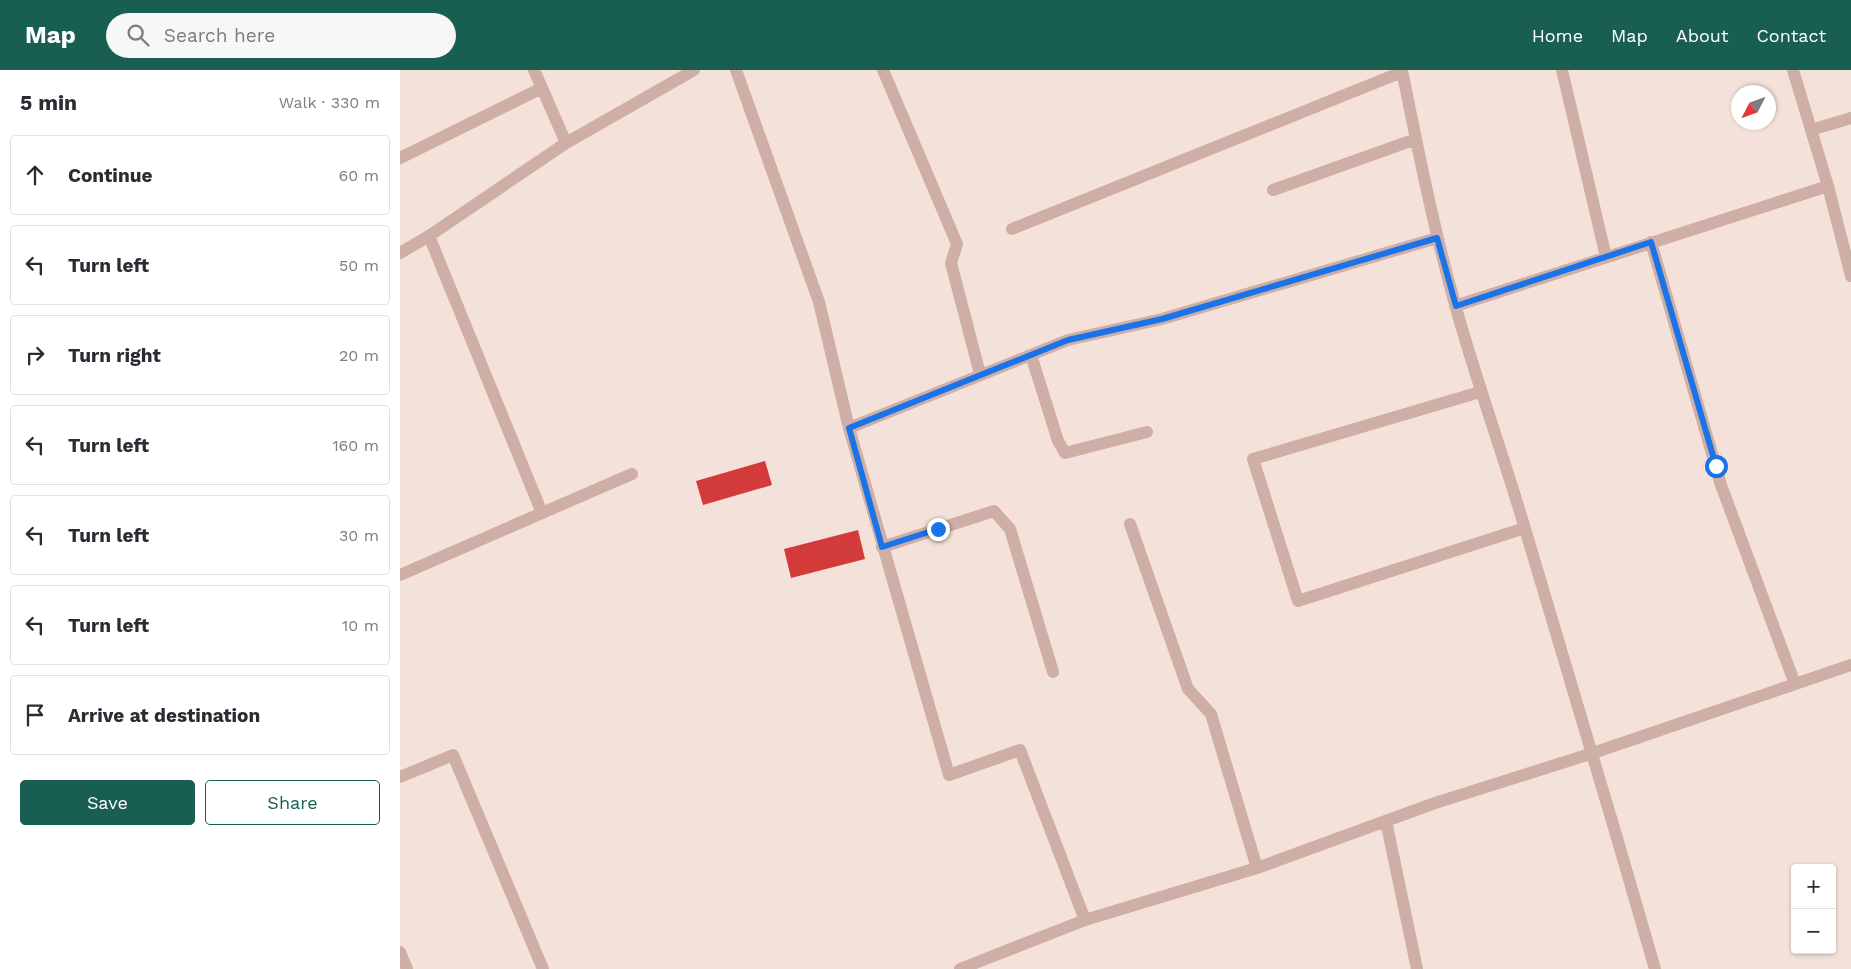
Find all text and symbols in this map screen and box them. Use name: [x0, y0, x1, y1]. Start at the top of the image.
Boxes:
search box: [106, 13, 456, 58]
text: Map: [25, 21, 76, 49]
icon: search: [124, 21, 152, 49]
text: Search here: [164, 24, 275, 47]
text: Home: [1532, 25, 1583, 46]
text: Map: [1611, 25, 1648, 46]
text: About: [1676, 25, 1728, 46]
text: Contact: [1756, 25, 1826, 46]
north arrow: [1731, 85, 1776, 130]
text: 5 min: [20, 90, 77, 115]
text: Walk · 330 m: [279, 93, 380, 112]
icon: ahead: [21, 161, 49, 189]
text: Continue: [68, 164, 152, 187]
text: 60 m: [339, 166, 379, 185]
icon: left: [21, 251, 49, 279]
text: Turn left: [68, 254, 149, 277]
text: 50 m: [339, 256, 379, 275]
icon: right: [21, 341, 49, 369]
text: Turn right: [68, 344, 161, 367]
text: 20 m: [339, 346, 379, 365]
icon: left: [21, 431, 49, 459]
text: Turn left: [68, 434, 149, 457]
text: 160 m: [332, 436, 379, 455]
route start: [1705, 455, 1728, 478]
route end: [927, 518, 950, 541]
icon: left: [21, 521, 49, 549]
text: Turn left: [68, 524, 149, 547]
text: 30 m: [339, 526, 379, 545]
icon: left: [21, 611, 49, 639]
text: Turn left: [68, 614, 149, 637]
text: 10 m: [342, 616, 379, 635]
icon: arrive: [21, 701, 49, 729]
text: Arrive at destination: [68, 704, 260, 727]
button: Save: [20, 780, 195, 825]
button: Share: [205, 780, 380, 825]
map controls: [1791, 864, 1836, 954]
button: +: [1791, 864, 1836, 909]
button: −: [1791, 909, 1836, 954]

